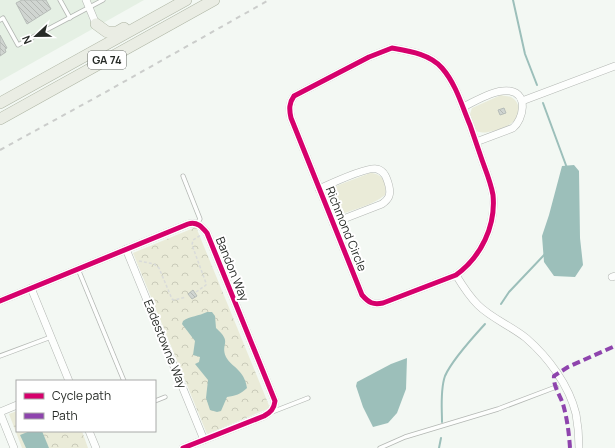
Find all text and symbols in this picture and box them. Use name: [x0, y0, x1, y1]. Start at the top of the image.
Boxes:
north arrow: [16, 16, 56, 56]
text: N: [18, 33, 35, 46]
road number: GA 74: [88, 51, 126, 69]
street label: Richmond Circle: [322, 184, 371, 274]
street label: Bandon Way: [212, 234, 253, 304]
street label: Eadestowne Way: [140, 297, 191, 391]
legend: [16, 380, 156, 432]
text: Cycle path: [52, 387, 111, 404]
text: Path: [52, 407, 78, 424]

